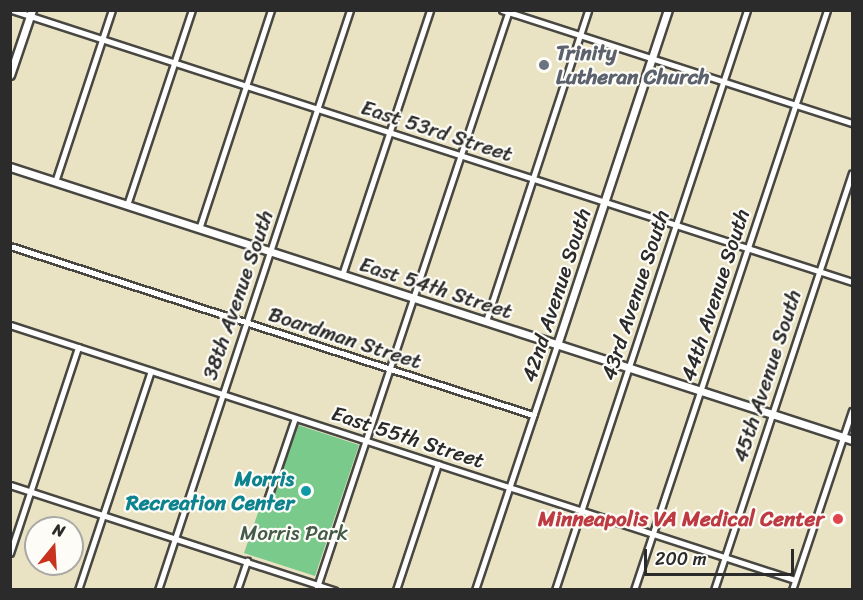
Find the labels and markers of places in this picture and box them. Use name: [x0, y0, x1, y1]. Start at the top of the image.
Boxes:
place label: Trinity Lutheran Church: [556, 40, 709, 90]
marker: Trinity Lutheran Church: [537, 58, 551, 72]
place label: Morris Recreation Center: [125, 466, 294, 516]
marker: Morris Recreation Center: [299, 484, 313, 498]
place label: Minneapolis VA Medical Center: [539, 506, 824, 532]
marker: Minneapolis VA Medical Center: [829, 510, 847, 528]

